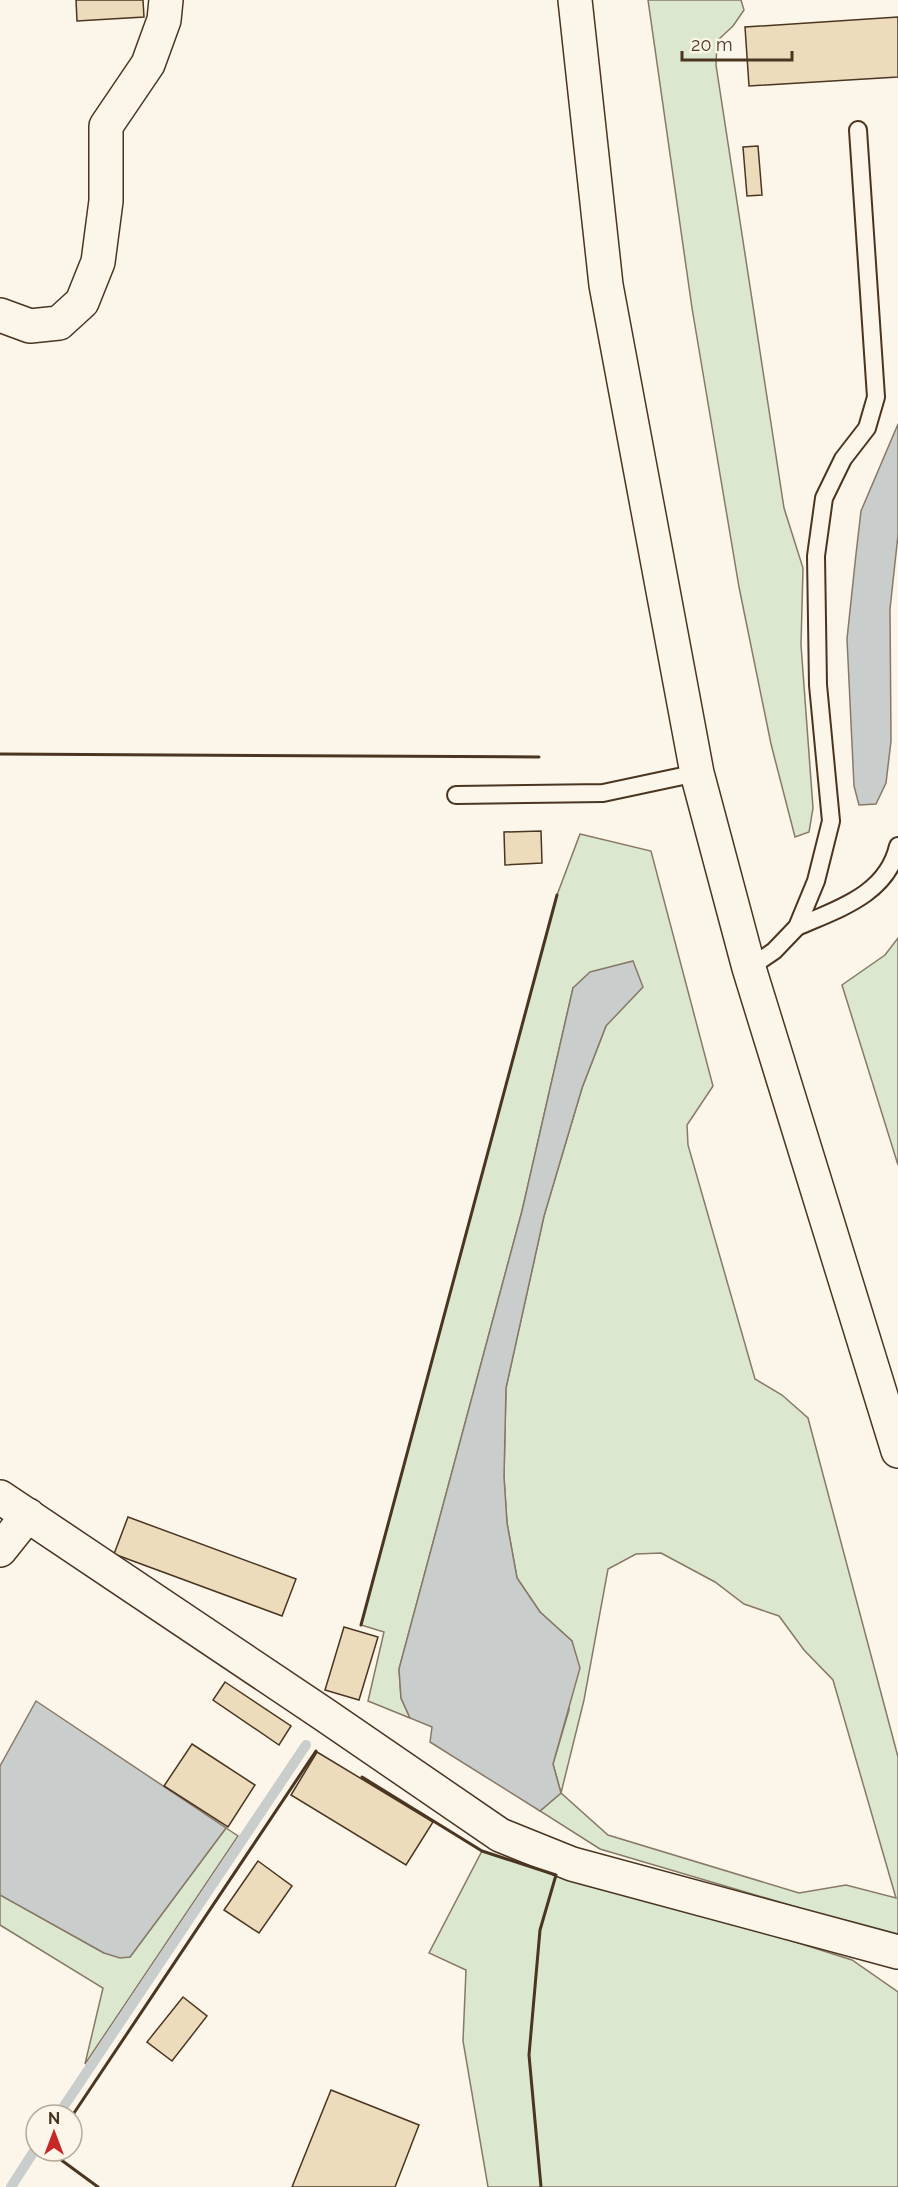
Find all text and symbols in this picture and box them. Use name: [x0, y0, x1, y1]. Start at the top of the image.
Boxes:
scale bar: [682, 24, 792, 62]
text: 20 m: [691, 34, 733, 55]
north arrow: [24, 2103, 84, 2163]
text: N: [48, 2109, 60, 2128]

